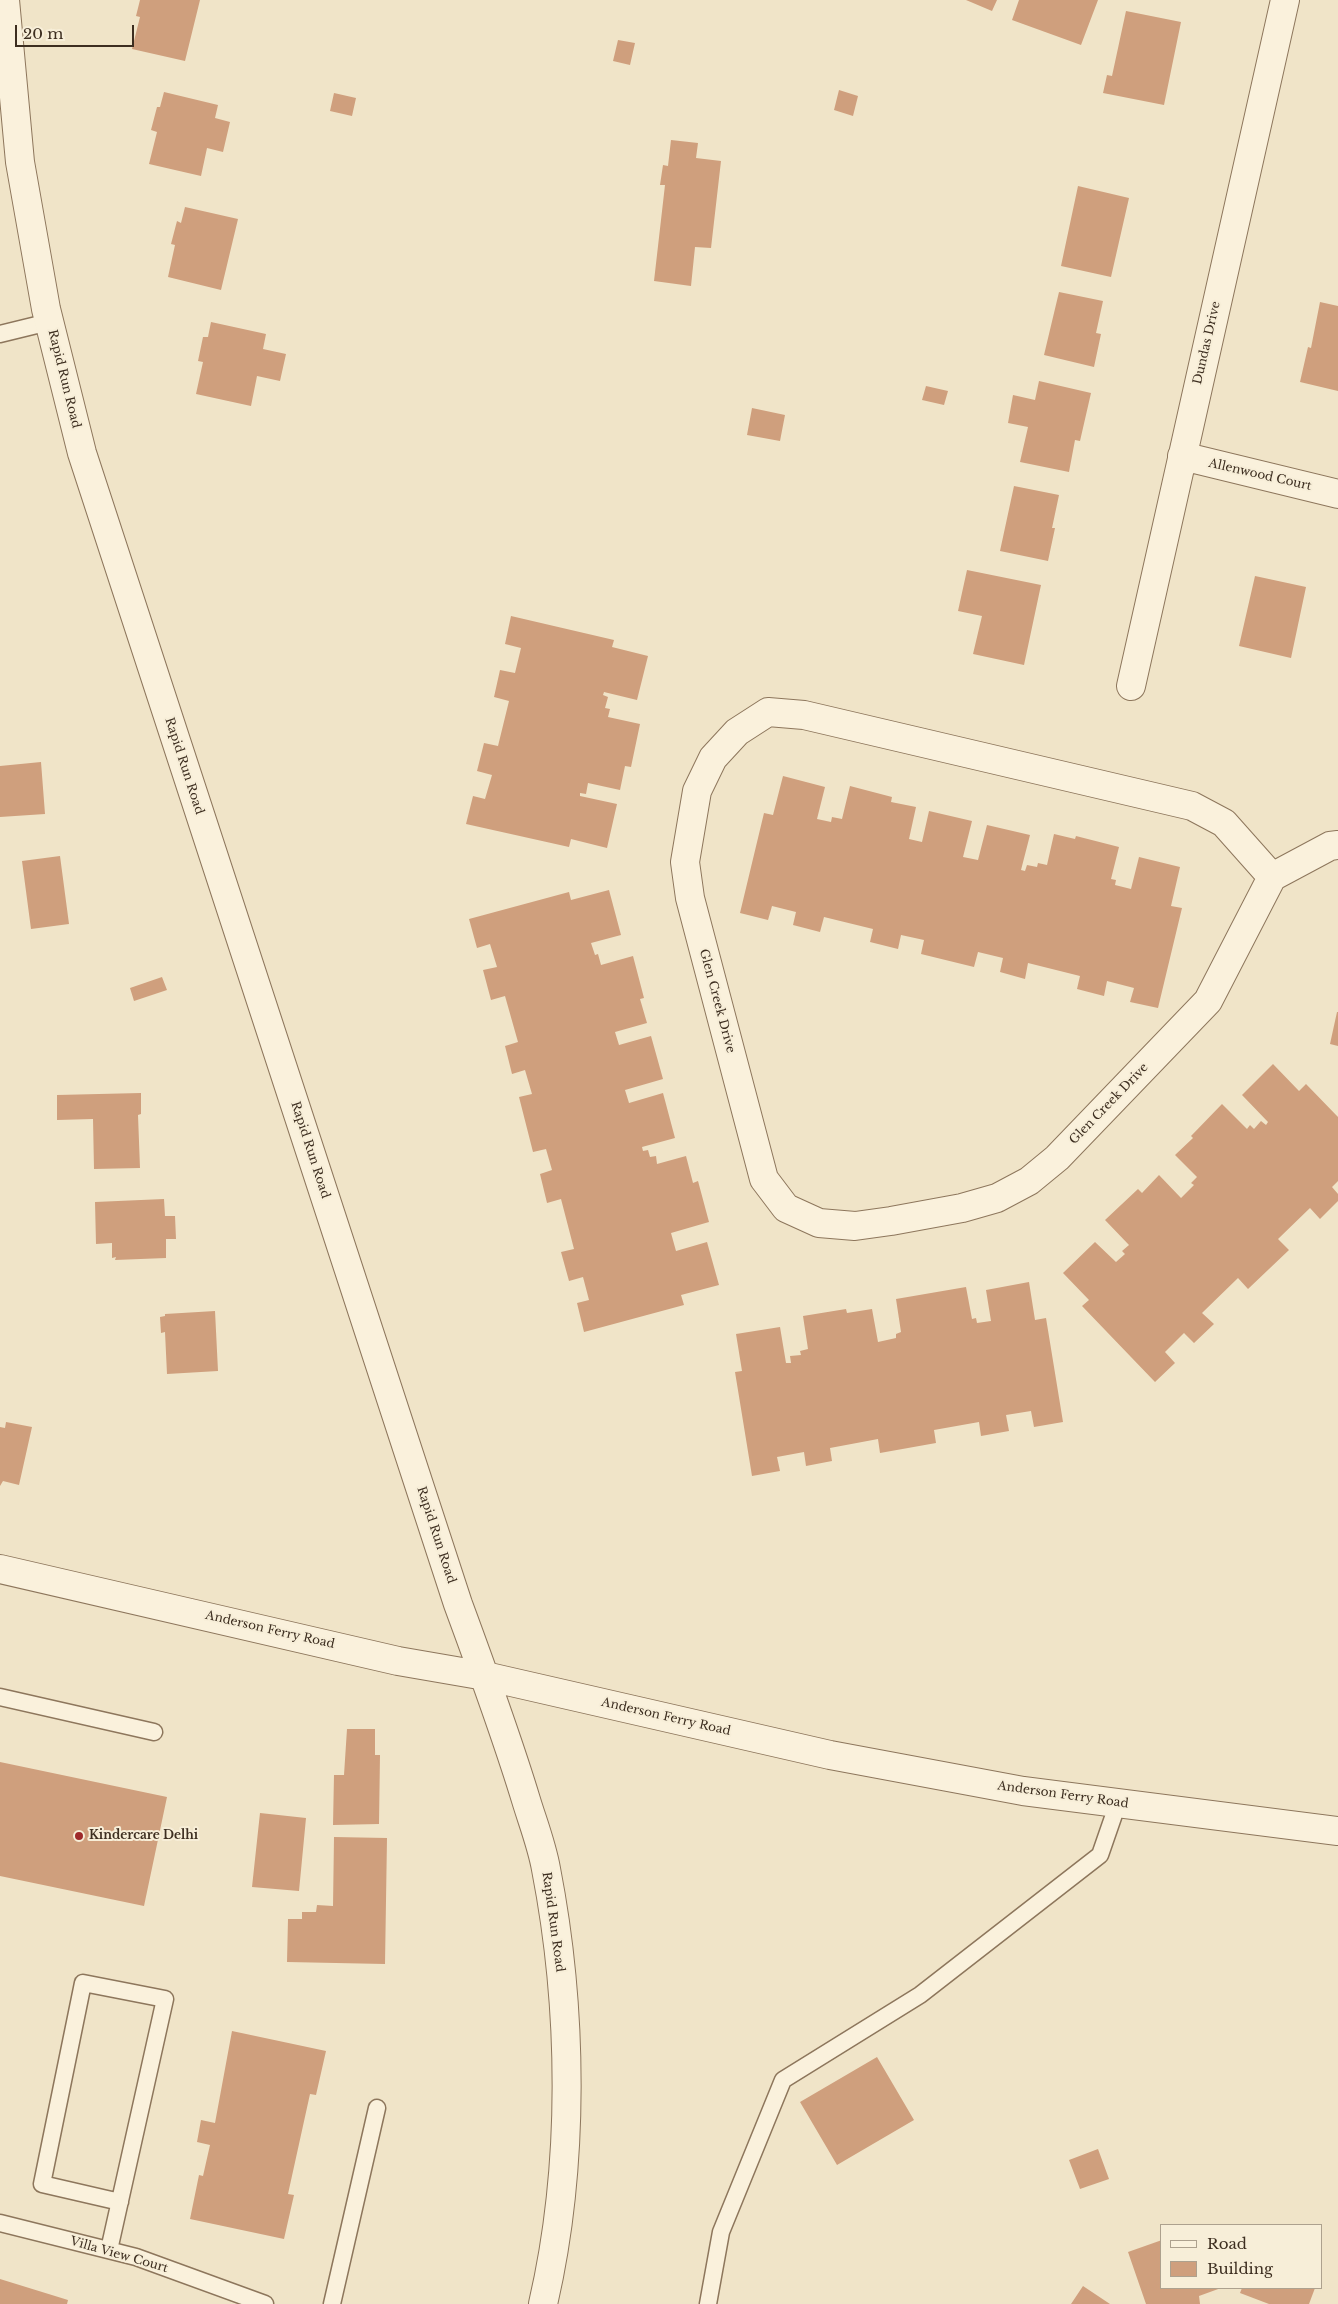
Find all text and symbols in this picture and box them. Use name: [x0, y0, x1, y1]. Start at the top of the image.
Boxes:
scale bar: [18, 15, 136, 47]
text: 20 m: [23, 24, 63, 43]
street label: Dundas Drive: [1190, 300, 1224, 386]
street label: Rapid Run Road: [45, 328, 83, 430]
street label: Allenwood Court: [1207, 456, 1313, 494]
street label: Rapid Run Road: [162, 716, 206, 816]
street label: Glen Creek Drive: [696, 947, 738, 1055]
street label: Glen Creek Drive: [1067, 1061, 1151, 1147]
street label: Rapid Run Road: [288, 1100, 332, 1200]
street label: Rapid Run Road: [414, 1485, 458, 1585]
street label: Anderson Ferry Road: [204, 1608, 336, 1652]
street label: Anderson Ferry Road: [600, 1695, 732, 1739]
street label: Anderson Ferry Road: [997, 1779, 1129, 1811]
place label: Kindercare Delhi: [89, 1829, 198, 1843]
marker: Kindercare Delhi: [73, 1830, 85, 1842]
street label: Rapid Run Road: [539, 1871, 567, 1973]
legend: [1160, 2224, 1323, 2289]
street label: Villa View Court: [69, 2234, 169, 2276]
text: Road: [1207, 2234, 1247, 2253]
text: Building: [1207, 2259, 1273, 2278]

